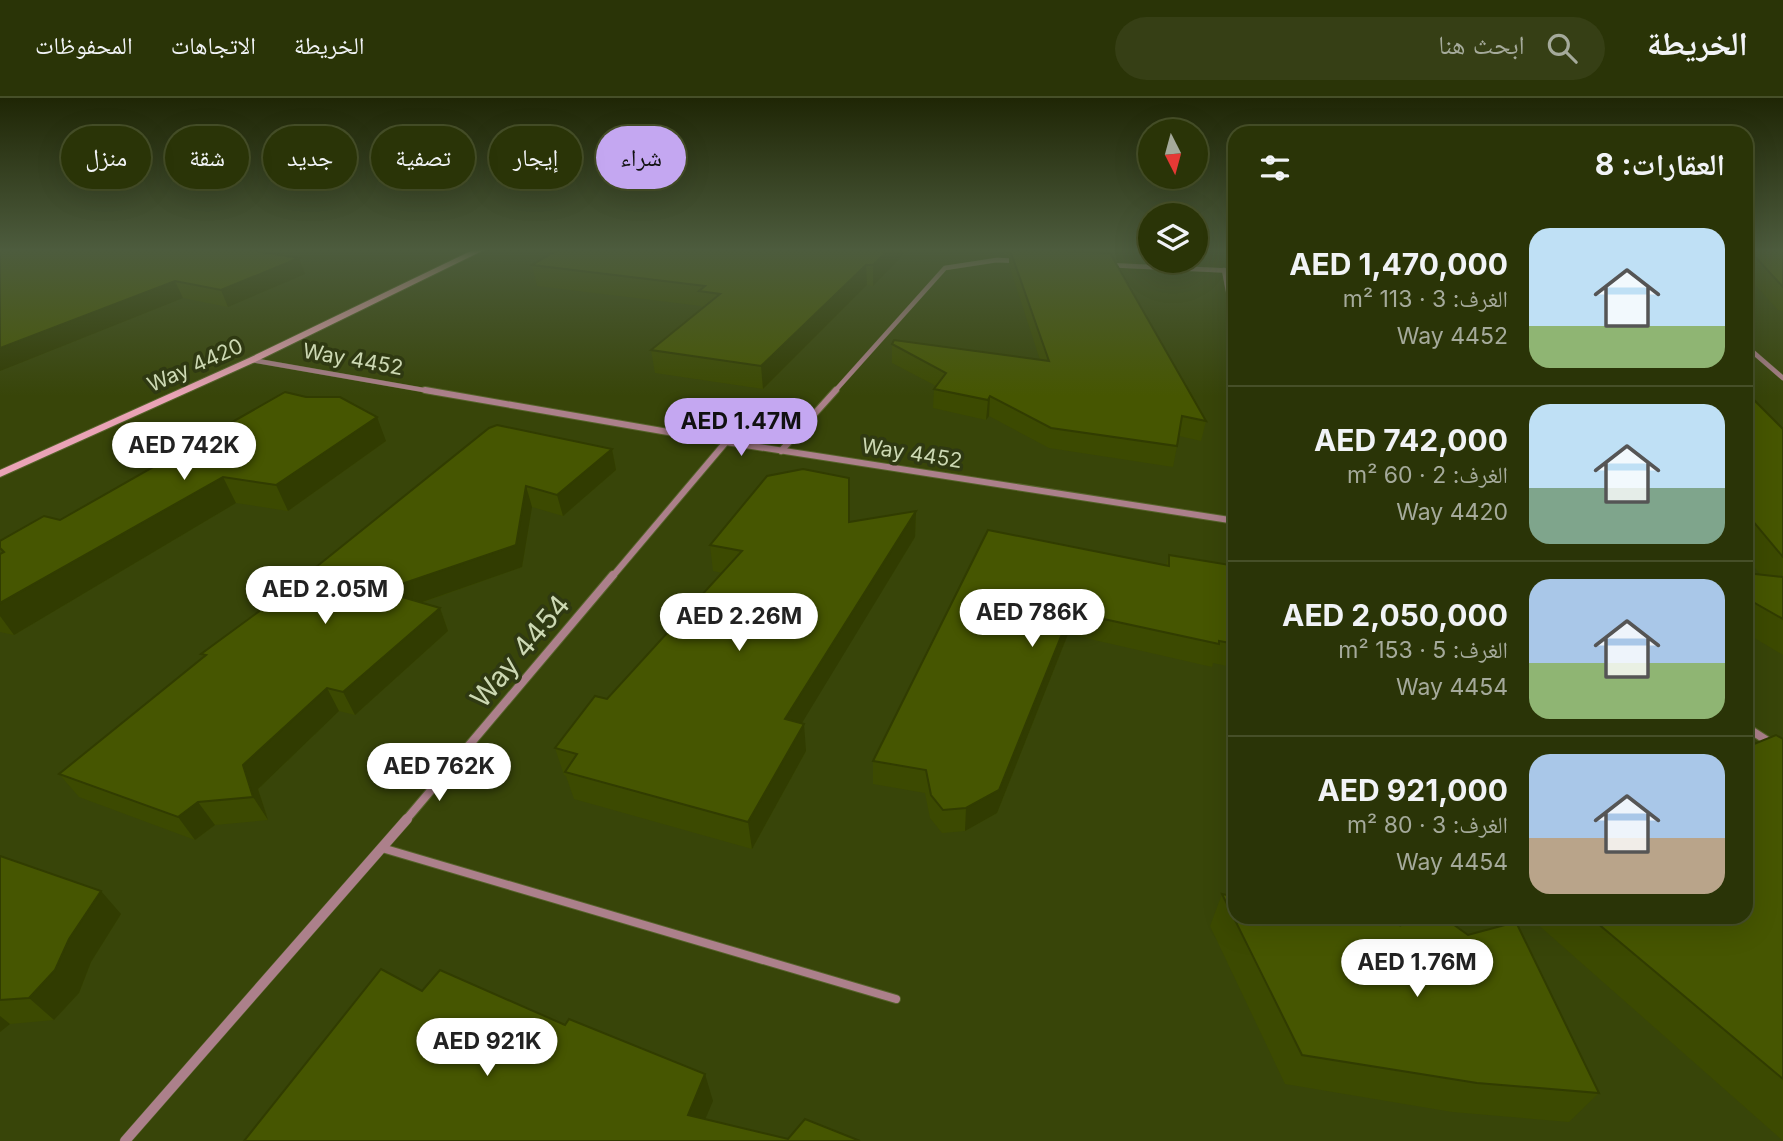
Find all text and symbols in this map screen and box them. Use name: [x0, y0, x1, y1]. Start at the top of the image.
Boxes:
search box: [1115, 17, 1605, 80]
text: الخريطة: [1647, 23, 1748, 63]
text: ابحث هنا: [1438, 29, 1525, 60]
icon: search: [1543, 29, 1581, 67]
text: المحفوظات: [35, 31, 133, 60]
text: الاتجاهات: [171, 31, 256, 60]
text: الخريطة: [294, 31, 365, 60]
north arrow: [1138, 119, 1208, 189]
map controls: [1138, 119, 1208, 273]
chip: منزل: [61, 126, 151, 189]
chip: شقة: [165, 126, 249, 189]
chip: جديد: [263, 126, 357, 189]
chip: تصفية: [371, 126, 475, 189]
chip: إيجار: [489, 126, 582, 189]
chip: شراء: [596, 126, 686, 189]
text: العقارات: 8: [1595, 146, 1725, 182]
icon: filters: [1256, 149, 1294, 187]
button: layers: [1138, 203, 1208, 273]
text: AED 1,470,000: [1289, 246, 1508, 282]
icon: home: [1585, 256, 1669, 340]
text: الغرف: 3 · 113 m²: [1343, 285, 1508, 313]
text: Way 4452: [1397, 322, 1508, 350]
street label: Way 4420: [143, 333, 247, 397]
street label: Way 4452: [301, 338, 405, 380]
pin: AED 1.47M: [661, 398, 821, 458]
text: AED 1.47M: [680, 407, 802, 435]
pin: AED 742K: [112, 422, 256, 482]
text: AED 742,000: [1314, 422, 1508, 458]
text: AED 742K: [128, 431, 240, 459]
icon: home: [1585, 432, 1669, 516]
street label: Way 4452: [860, 433, 964, 473]
text: الغرف: 2 · 60 m²: [1347, 461, 1508, 489]
text: Way 4420: [1396, 498, 1508, 526]
pin: AED 2.05M: [245, 566, 405, 626]
text: AED 2.05M: [262, 575, 388, 603]
street label: Way 4454: [463, 588, 577, 714]
pin: AED 786K: [960, 589, 1104, 649]
pin: AED 2.26M: [659, 594, 819, 653]
text: AED 2,050,000: [1282, 597, 1508, 633]
text: AED 786K: [976, 598, 1088, 626]
text: AED 2.26M: [676, 602, 802, 630]
icon: home: [1585, 607, 1669, 691]
text: الغرف: 5 · 153 m²: [1338, 636, 1508, 664]
text: Way 4454: [1396, 673, 1508, 701]
pin: AED 762K: [367, 744, 511, 803]
text: AED 762K: [383, 752, 495, 780]
text: AED 921,000: [1317, 772, 1508, 808]
icon: home: [1585, 782, 1669, 866]
text: الغرف: 3 · 80 m²: [1347, 811, 1508, 839]
text: Way 4454: [1396, 848, 1508, 876]
pin: AED 1.76M: [1337, 940, 1497, 999]
text: AED 1.76M: [1357, 948, 1477, 976]
pin: AED 921K: [415, 1018, 559, 1078]
text: AED 921K: [432, 1027, 542, 1055]

